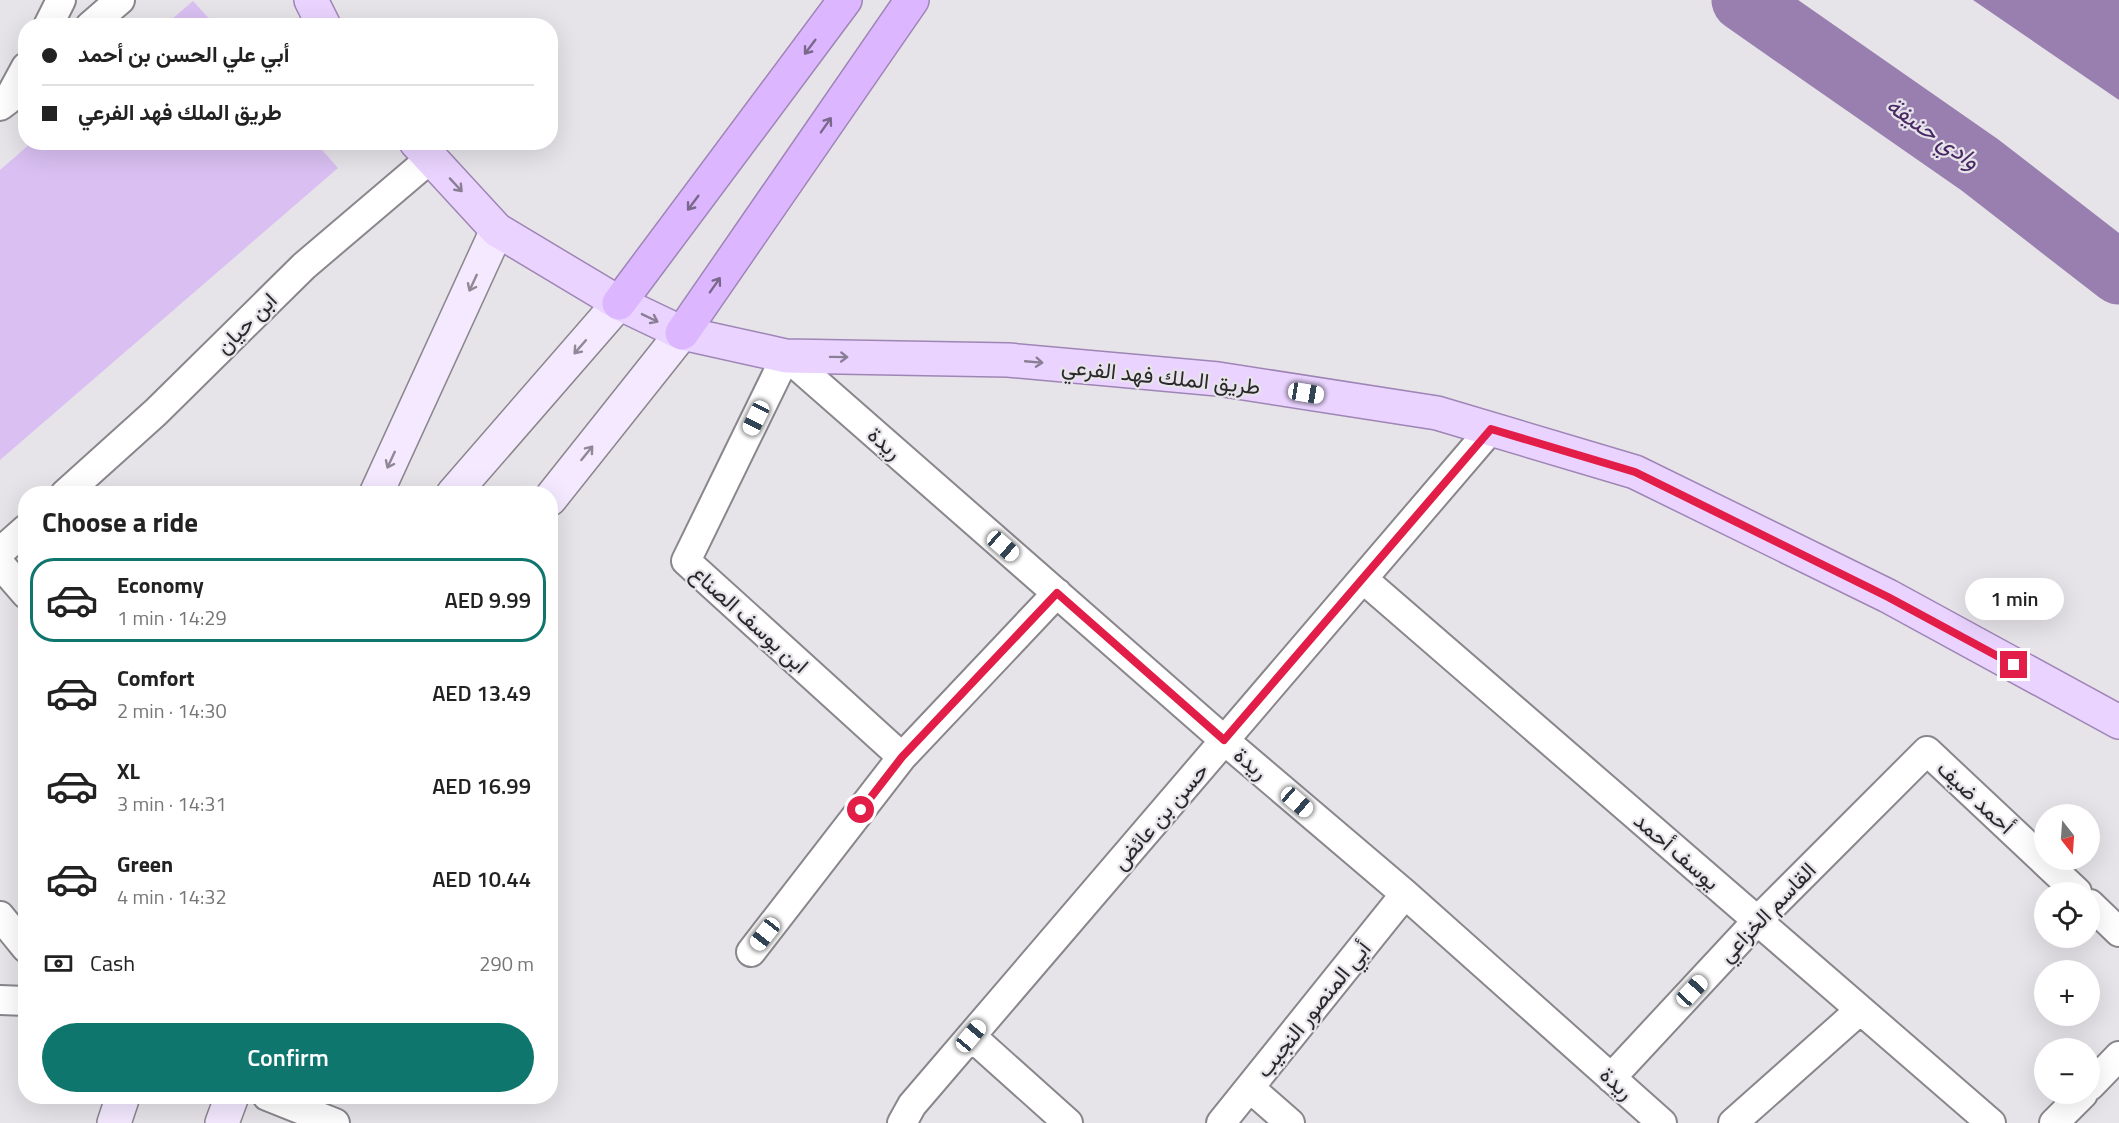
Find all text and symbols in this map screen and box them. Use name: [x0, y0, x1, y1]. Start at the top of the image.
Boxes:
text: أبي علي الحسن بن أحمد: [78, 37, 289, 71]
one-way arrow: [804, 38, 817, 54]
water label: وادي حنيفة: [1878, 87, 1988, 179]
text: طريق الملك فهد الفرعي: [78, 95, 282, 129]
one-way arrow: [820, 117, 832, 133]
one-way arrow: [449, 178, 463, 193]
one-way arrow: [687, 194, 700, 210]
one-way arrow: [466, 274, 478, 292]
one-way arrow: [709, 277, 721, 294]
street label: ابن حيان: [207, 284, 285, 362]
one-way arrow: [641, 312, 659, 324]
one-way arrow: [574, 339, 587, 355]
street label: طريق الملك فهد الفرعي: [1060, 349, 1262, 405]
one-way arrow: [828, 351, 848, 363]
one-way arrow: [1023, 357, 1043, 368]
car: [1287, 381, 1325, 405]
car: [740, 398, 772, 438]
street label: ريدة: [860, 418, 910, 468]
one-way arrow: [580, 445, 593, 461]
one-way arrow: [385, 451, 397, 469]
text: Choose a ride: [42, 501, 198, 542]
car: [984, 527, 1022, 565]
street label: ابن يوسف الصناع: [683, 557, 817, 681]
text: Economy: [117, 568, 204, 602]
icon: car: [45, 573, 99, 627]
callout: 1 min: [1964, 578, 2064, 620]
text: AED 9.99: [444, 583, 531, 617]
text: 1 min: [1990, 583, 2039, 614]
text: 1 min · 14:29: [117, 602, 227, 633]
route end: [2000, 651, 2027, 678]
text: Comfort: [117, 661, 195, 695]
icon: car: [45, 666, 99, 720]
text: AED 13.49: [432, 676, 531, 710]
text: 2 min · 14:30: [117, 695, 227, 726]
street label: ريدة: [1226, 738, 1276, 788]
street label: أحمد ضيف: [1929, 752, 2023, 842]
text: XL: [117, 754, 140, 788]
street label: حسن بن عائض: [1103, 755, 1217, 877]
icon: car: [45, 759, 99, 813]
text: AED 16.99: [432, 769, 531, 803]
car: [1278, 783, 1316, 821]
text: 3 min · 14:31: [117, 788, 227, 819]
route start: [847, 796, 874, 823]
street label: يوسف أحمد: [1626, 804, 1728, 898]
north arrow: [2034, 804, 2100, 870]
map controls: [2034, 804, 2100, 1104]
text: Green: [117, 847, 173, 881]
icon: car: [45, 852, 99, 906]
street label: القاسم الخزاعي: [1710, 854, 1825, 971]
text: AED 10.44: [432, 862, 531, 896]
text: 4 min · 14:32: [117, 881, 227, 912]
button: locate: [2034, 882, 2100, 948]
car: [747, 914, 783, 954]
street label: أبي المنصور النجيب: [1247, 933, 1380, 1086]
text: Cash: [90, 946, 135, 980]
icon: cash: [42, 947, 75, 980]
text: 290 m: [479, 948, 534, 979]
button: +: [2034, 960, 2100, 1026]
car: [1673, 972, 1711, 1010]
car: [953, 1016, 989, 1056]
button: Confirm: [42, 1023, 534, 1092]
button: −: [2034, 1038, 2100, 1104]
street label: ريدة: [1592, 1058, 1642, 1108]

